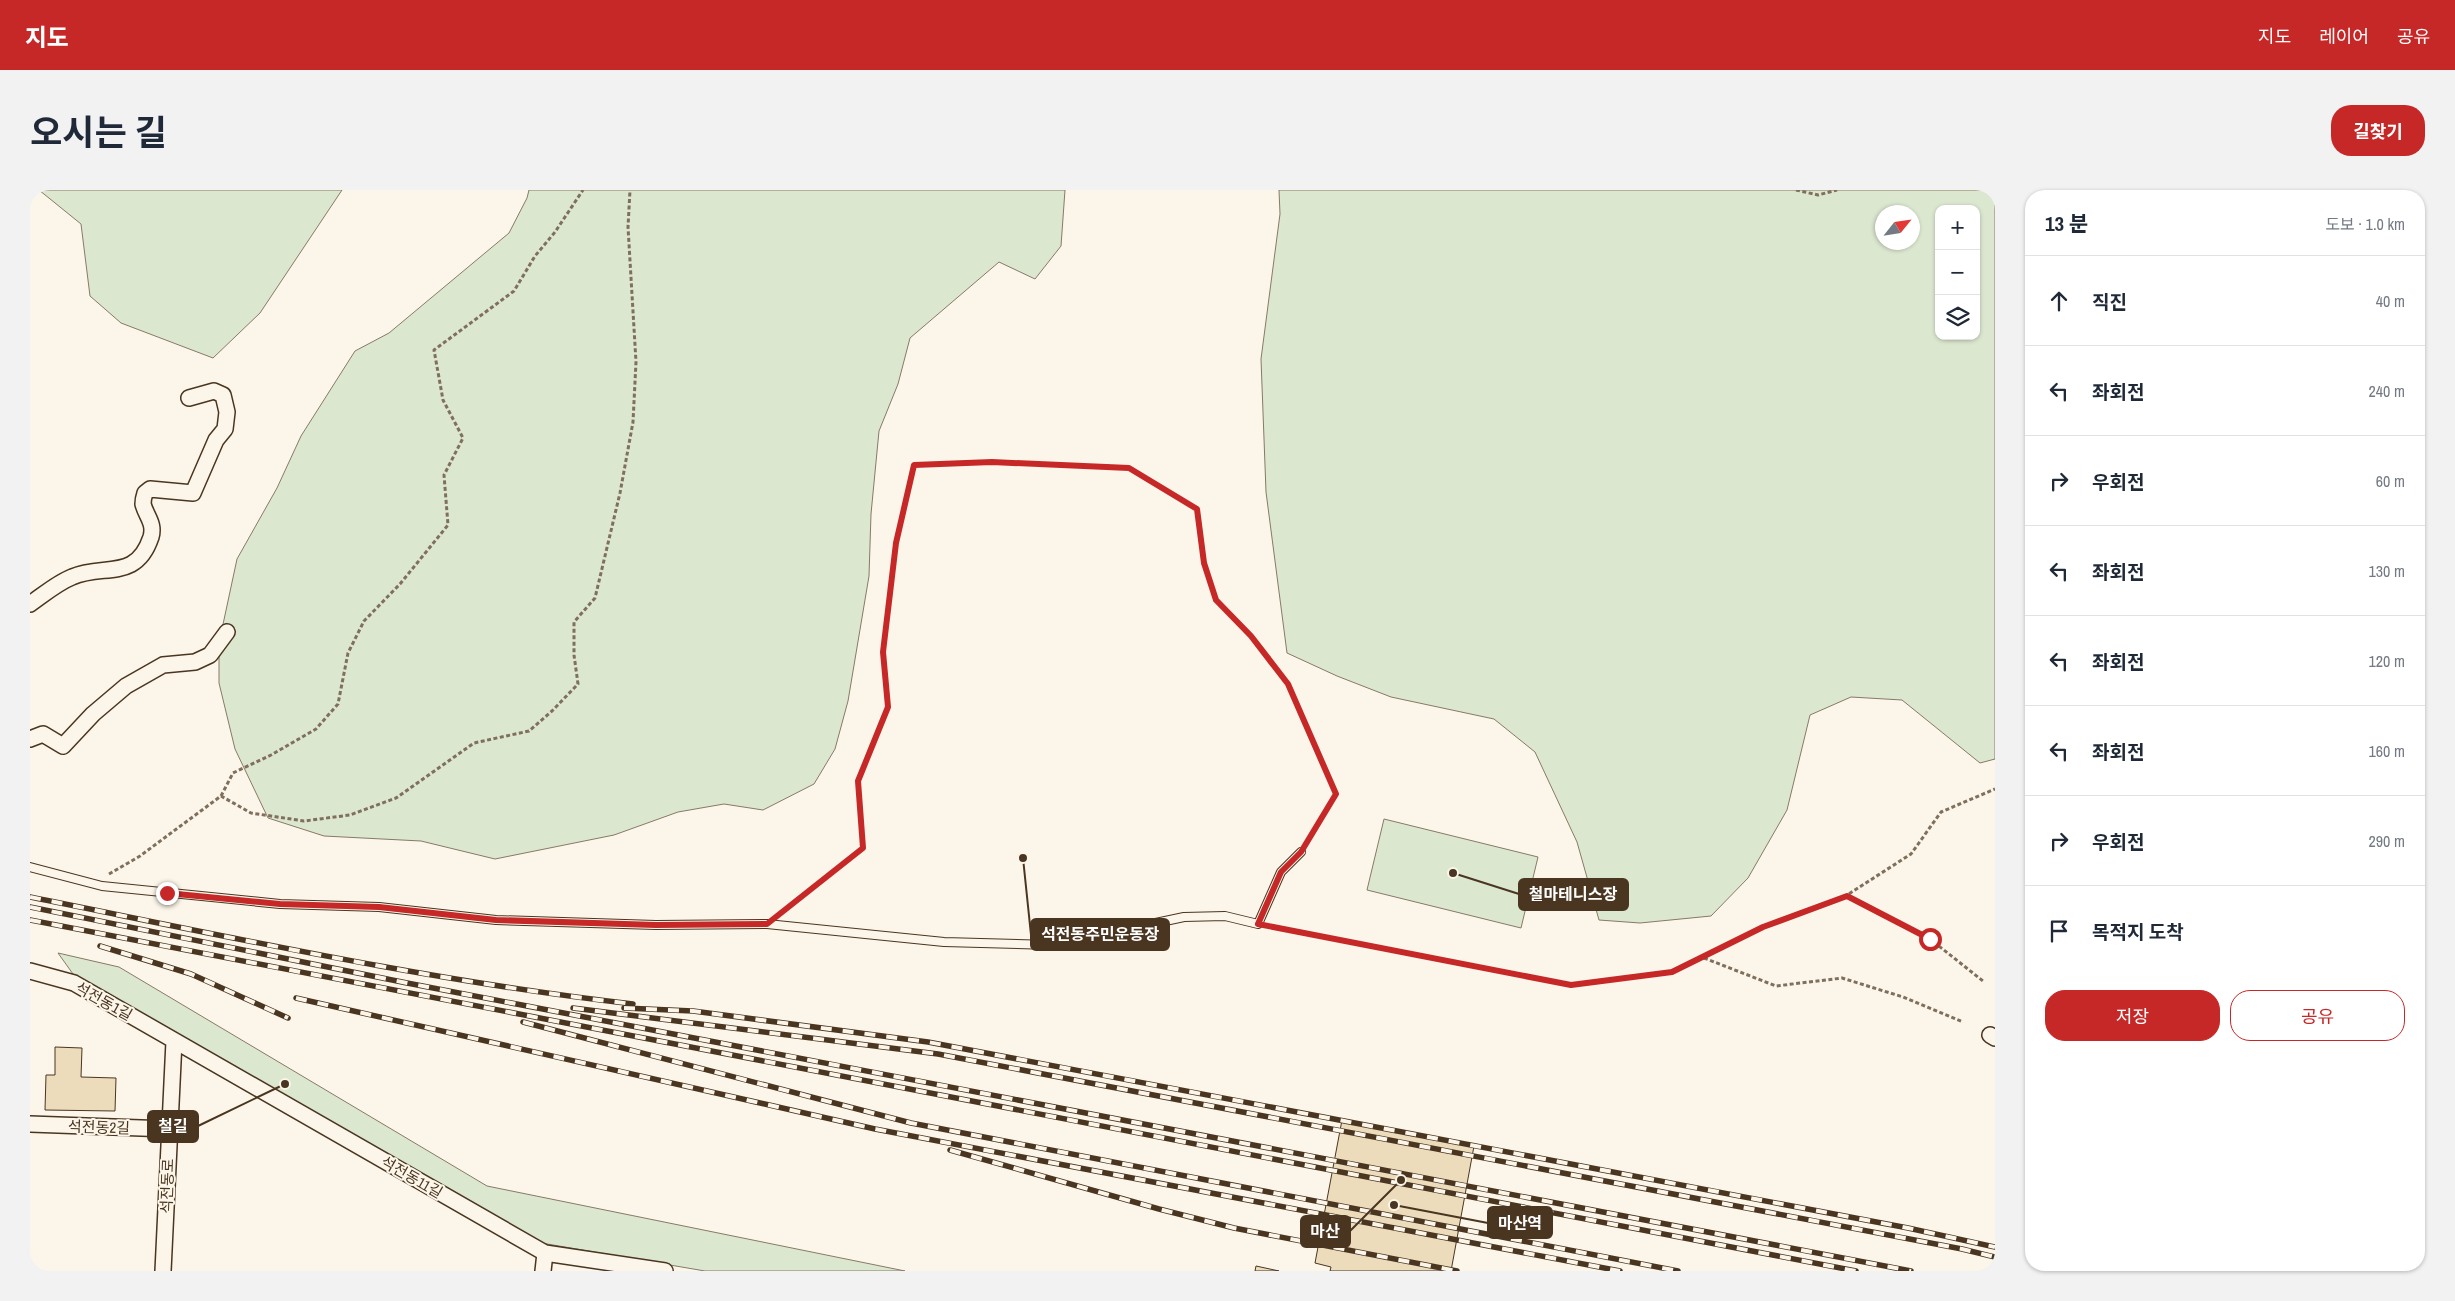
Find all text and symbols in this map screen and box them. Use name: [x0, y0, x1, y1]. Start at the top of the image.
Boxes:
text: 지도: [25, 21, 69, 53]
text: 지도: [2258, 24, 2291, 49]
text: 레이어: [2319, 24, 2369, 49]
text: 공유: [2397, 24, 2430, 49]
button: 길찾기: [2331, 105, 2425, 156]
text: 오시는 길: [30, 109, 167, 156]
north arrow: [1875, 205, 1920, 250]
map controls: [1935, 205, 1980, 340]
button: +: [1935, 205, 1980, 250]
text: 13 분: [2045, 209, 2088, 238]
text: 도보 · 1.0 km: [2325, 213, 2405, 235]
button: −: [1935, 250, 1980, 295]
icon: ahead: [2045, 287, 2073, 315]
text: 직진: [2092, 289, 2127, 315]
text: 40 m: [2376, 290, 2405, 312]
button: layers: [1935, 295, 1980, 340]
icon: left: [2045, 377, 2073, 405]
text: 좌회전: [2092, 379, 2144, 405]
text: 240 m: [2369, 380, 2405, 402]
icon: right: [2045, 467, 2073, 495]
text: 우회전: [2092, 469, 2144, 495]
text: 60 m: [2376, 470, 2405, 492]
icon: left: [2045, 557, 2073, 585]
text: 좌회전: [2092, 559, 2144, 585]
text: 130 m: [2369, 560, 2405, 582]
icon: left: [2045, 647, 2073, 675]
text: 좌회전: [2092, 649, 2144, 675]
text: 120 m: [2369, 650, 2405, 672]
icon: left: [2045, 737, 2073, 765]
text: 좌회전: [2092, 739, 2144, 765]
text: 160 m: [2369, 740, 2405, 762]
icon: right: [2045, 827, 2073, 855]
text: 우회전: [2092, 829, 2144, 855]
text: 290 m: [2369, 830, 2405, 852]
callout: 철마테니스장: [1519, 879, 1628, 910]
route end: [156, 882, 179, 905]
text: 철마테니스장: [1529, 883, 1617, 905]
icon: arrive: [2045, 917, 2073, 945]
callout: 석전동주민운동장: [1031, 919, 1169, 950]
text: 목적지 도착: [2092, 919, 2184, 945]
text: 석전동주민운동장: [1041, 923, 1159, 945]
route start: [1919, 928, 1942, 951]
street label: 석전동1길: [72, 977, 136, 1025]
button: 저장: [2045, 990, 2220, 1041]
button: 공유: [2230, 990, 2405, 1041]
callout: 철길: [148, 1111, 198, 1142]
street label: 석전동2길: [68, 1115, 130, 1139]
text: 철길: [158, 1115, 188, 1137]
street label: 석전동11길: [377, 1151, 447, 1203]
street label: 석전동로: [156, 1158, 178, 1214]
callout: 마산역: [1488, 1207, 1552, 1238]
text: 마산역: [1498, 1212, 1542, 1234]
callout: 마산: [1301, 1216, 1350, 1247]
text: 마산: [1310, 1220, 1340, 1242]

